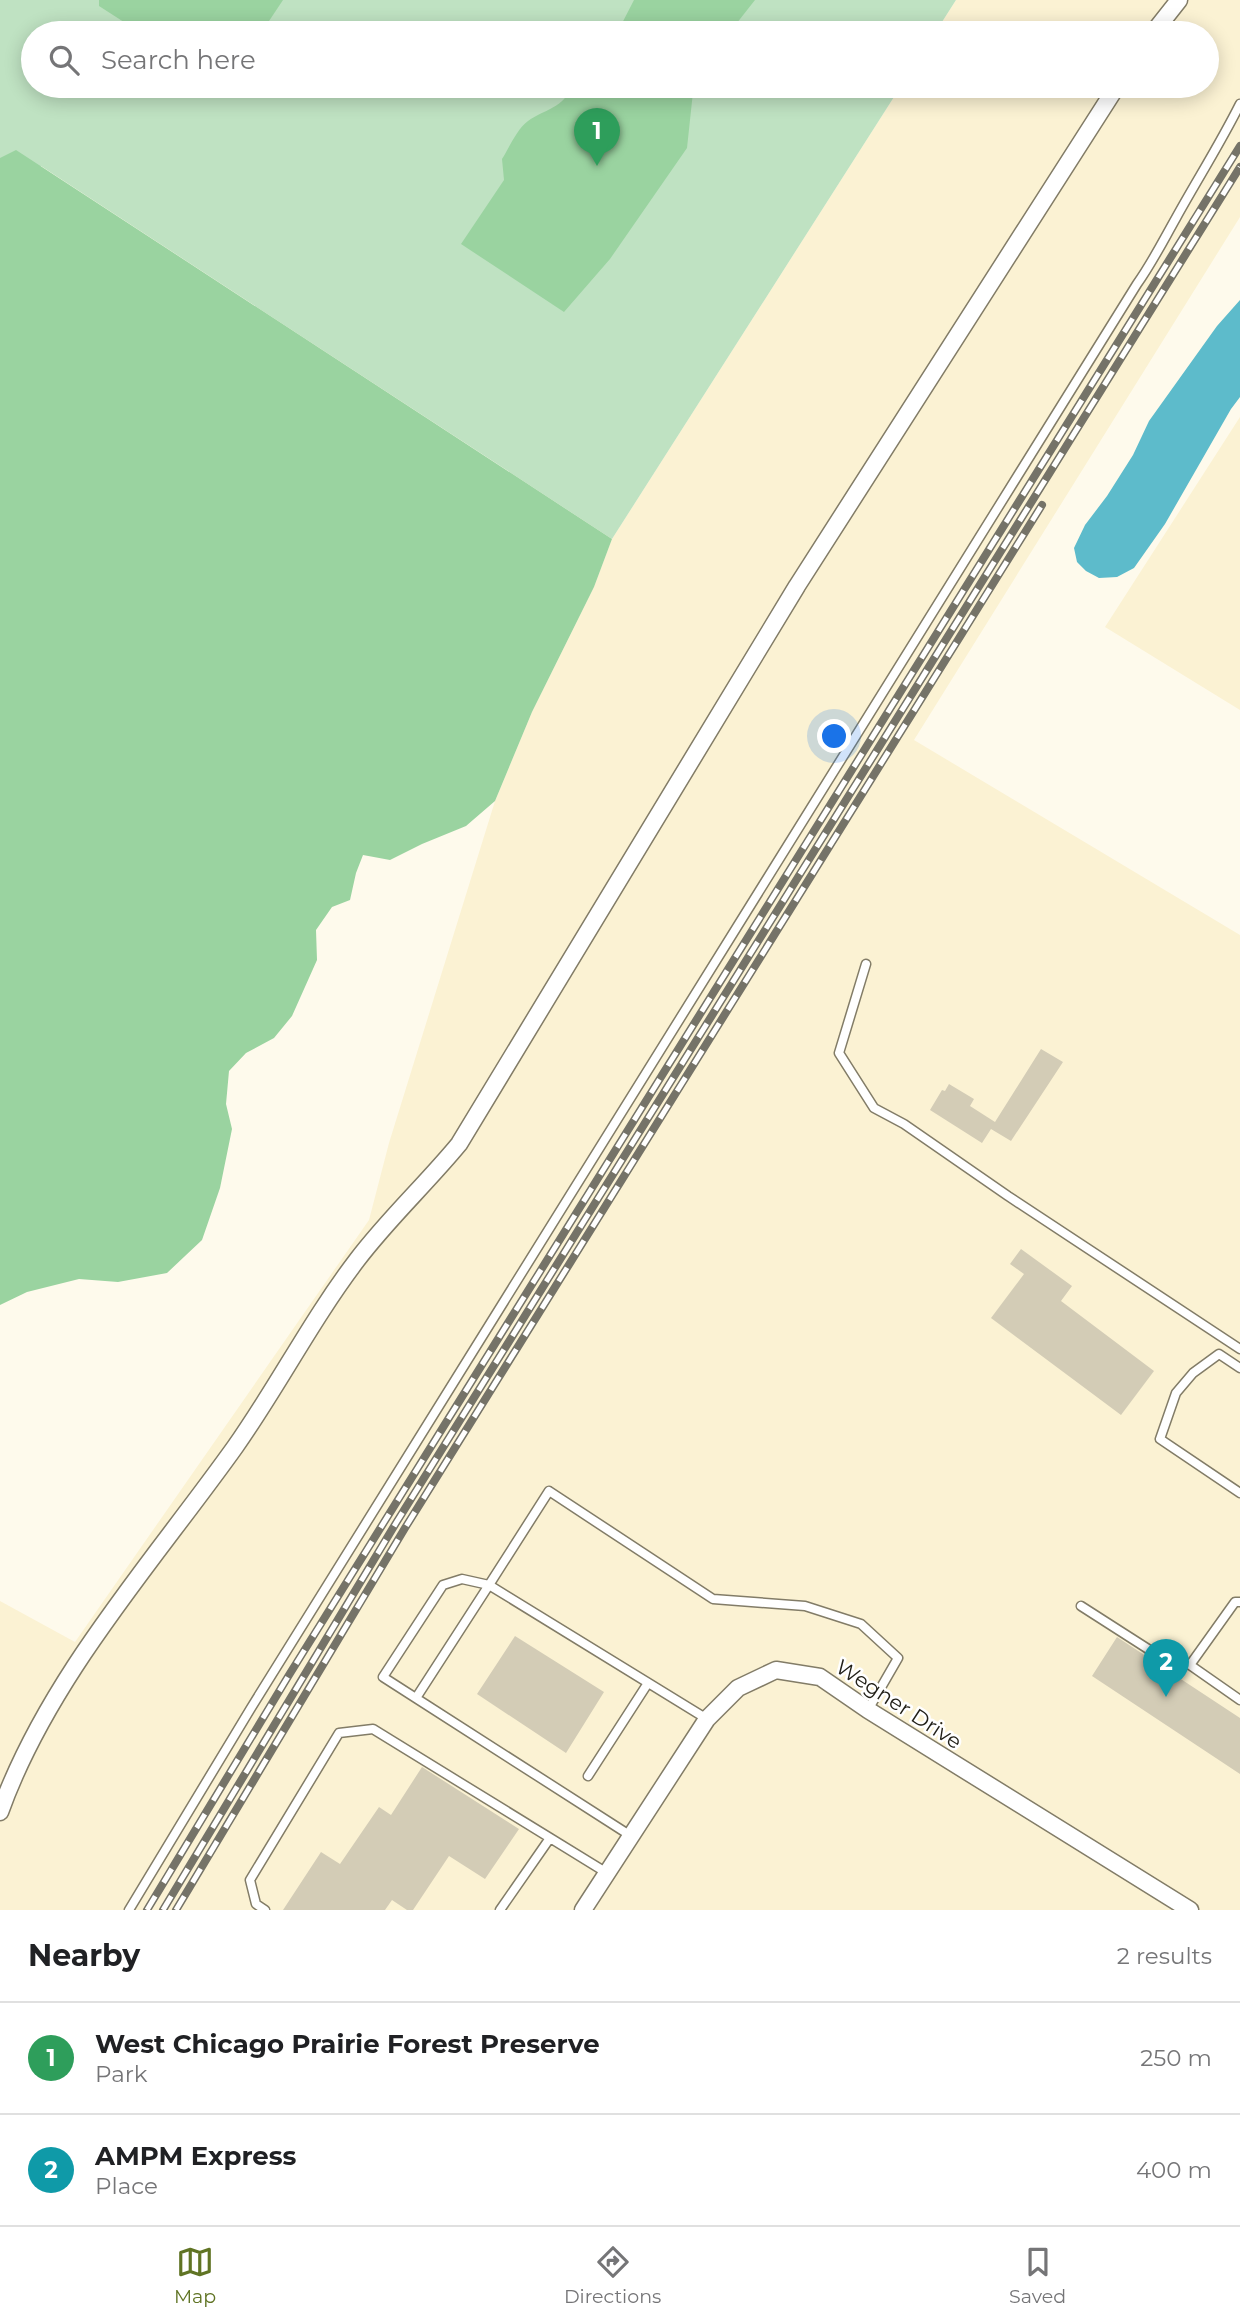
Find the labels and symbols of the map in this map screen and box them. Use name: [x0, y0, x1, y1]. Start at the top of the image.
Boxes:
pin: 1: [574, 108, 620, 166]
your location: [817, 719, 851, 753]
pin: 2: [1143, 1639, 1189, 1697]
street label: Wegner Drive: [831, 1654, 967, 1754]

